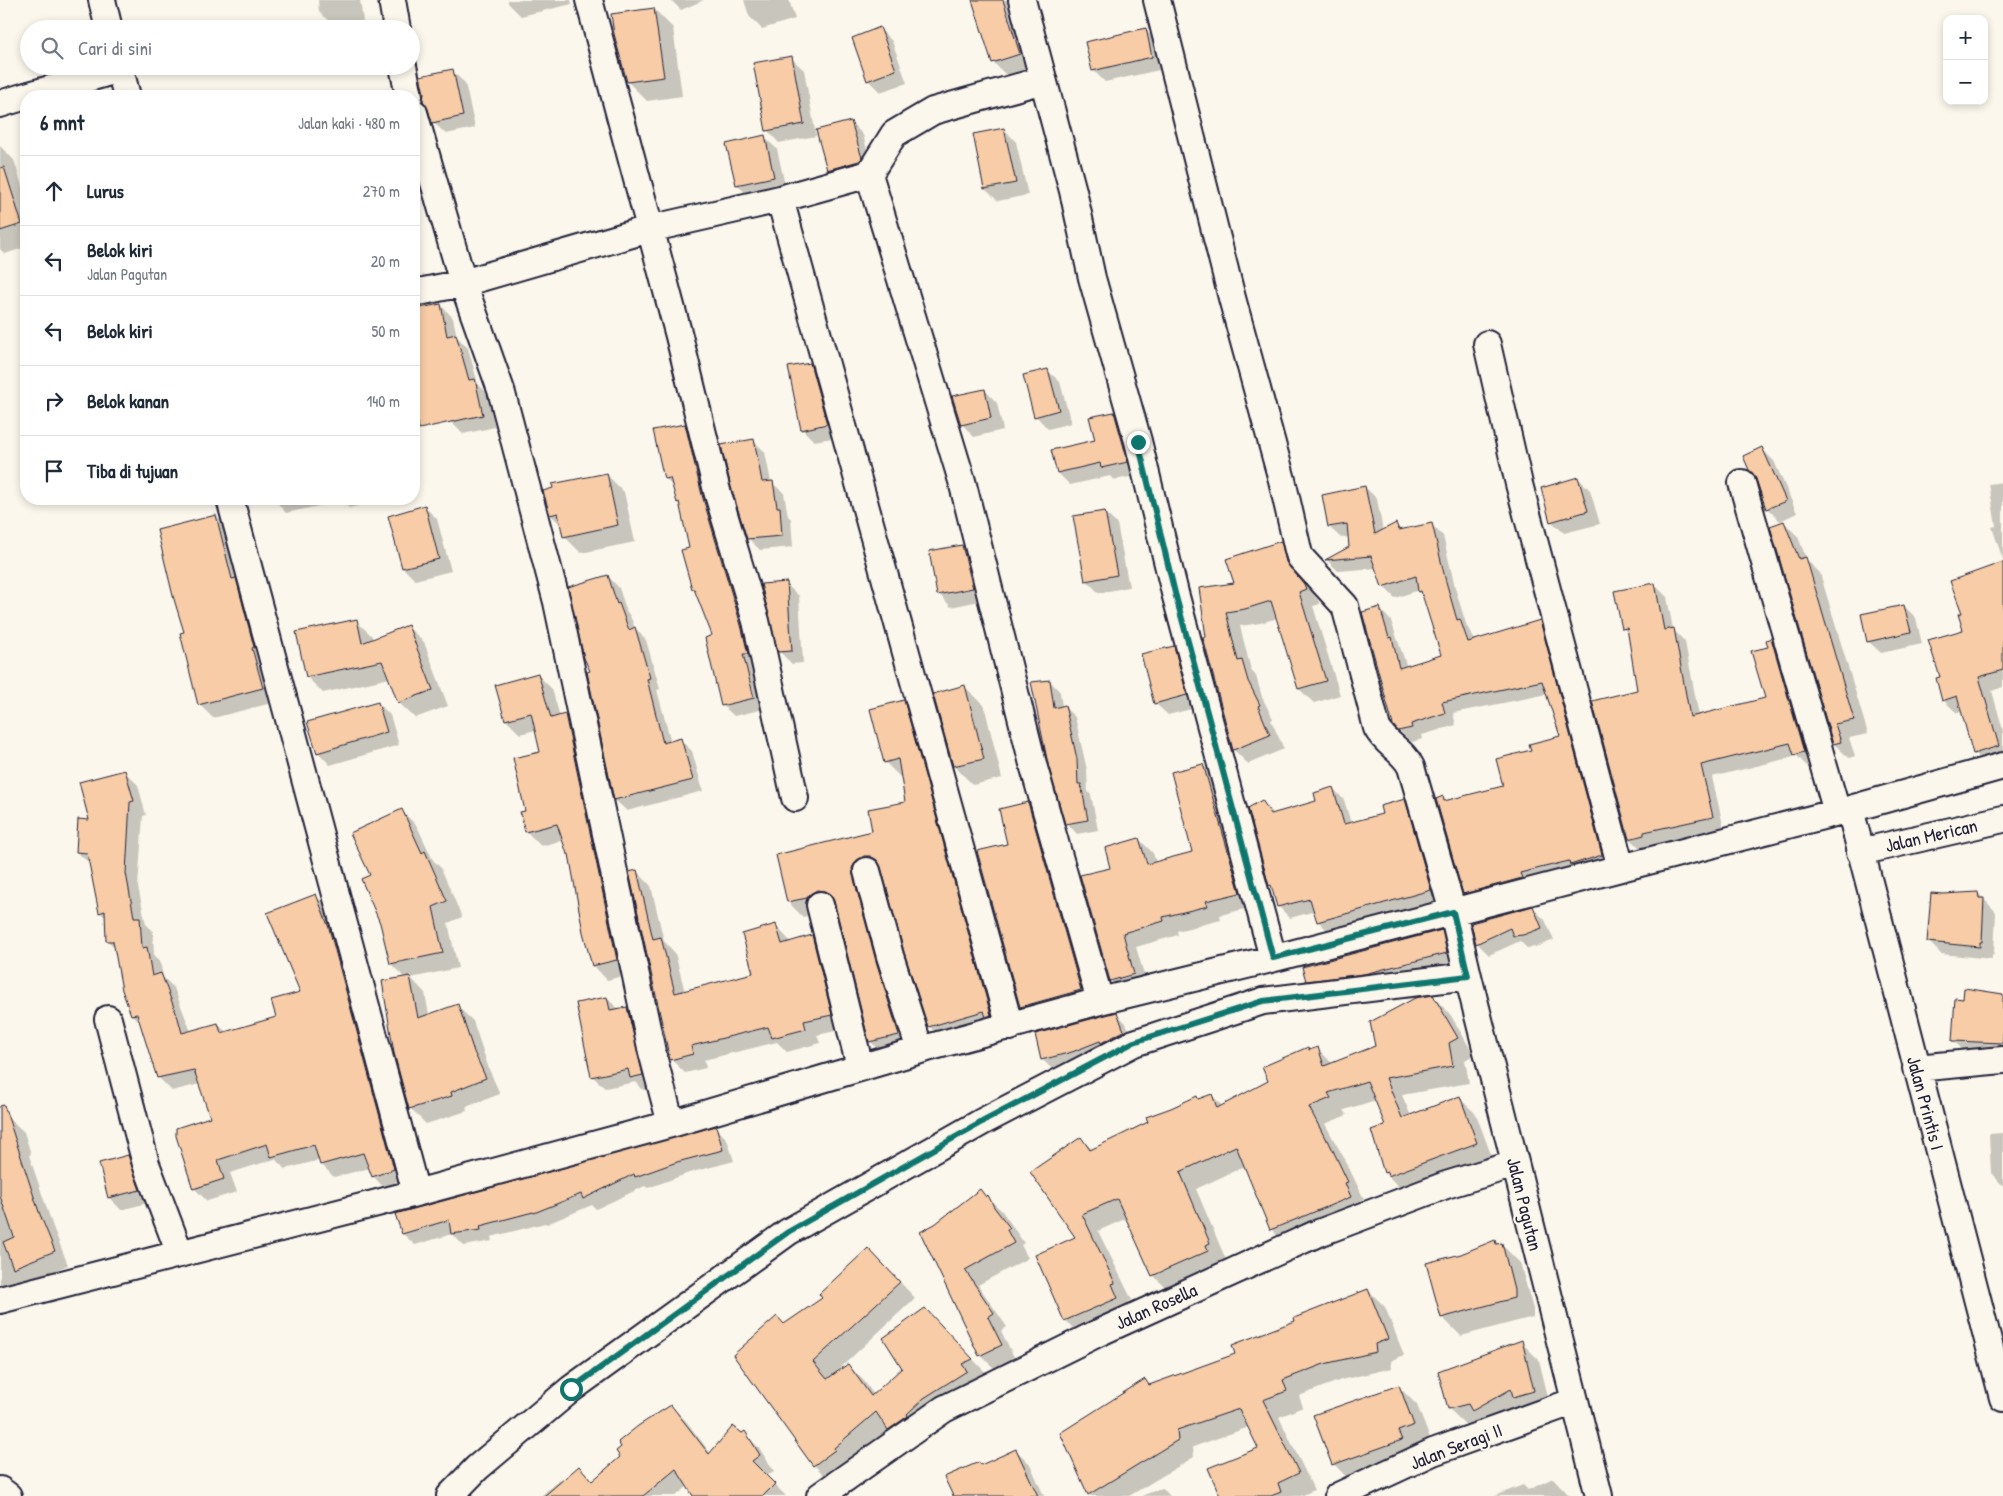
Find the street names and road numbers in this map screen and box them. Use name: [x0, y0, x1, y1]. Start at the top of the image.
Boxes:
street label: Jalan Merican: [1882, 812, 1980, 858]
street label: Jalan Printis I: [1901, 1053, 1951, 1153]
street label: Jalan Pagutan: [1501, 1155, 1549, 1253]
street label: Jalan Rosella: [1111, 1276, 1201, 1336]
street label: Jalan Seragi II: [1406, 1416, 1506, 1476]

